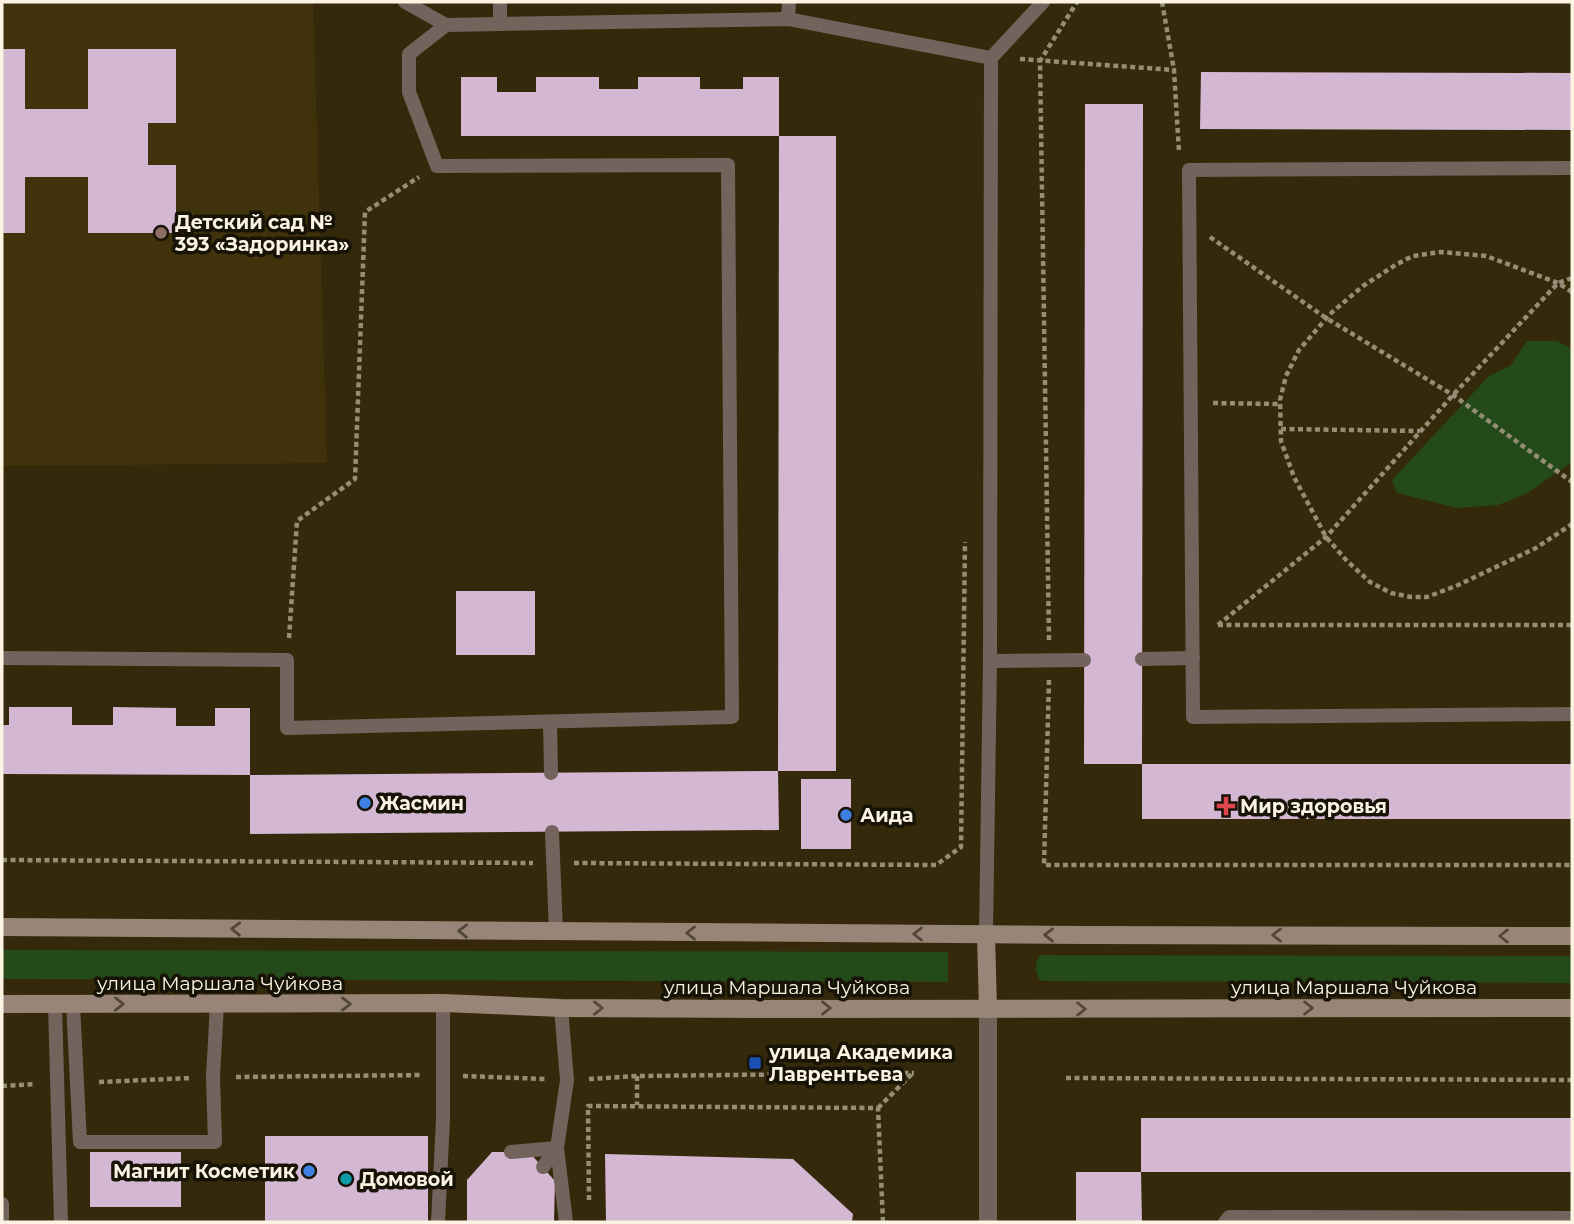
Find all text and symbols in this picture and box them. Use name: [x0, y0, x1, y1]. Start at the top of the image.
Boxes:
place label: Детский сад № 393 «Задоринка»: [174, 211, 350, 256]
marker: Детский сад № 393 «Задоринка»: [153, 225, 169, 241]
place label: Жасмин: [379, 792, 464, 815]
marker: Жасмин: [357, 795, 373, 811]
place label: Мир здоровья: [1240, 795, 1387, 818]
marker: Мир здоровья: [1218, 798, 1234, 814]
place label: Аида: [860, 804, 913, 827]
marker: Аида: [838, 807, 854, 823]
one-way arrow: [230, 921, 240, 937]
one-way arrow: [457, 923, 468, 939]
one-way arrow: [685, 925, 696, 940]
one-way arrow: [912, 926, 923, 942]
one-way arrow: [1043, 927, 1054, 942]
one-way arrow: [1271, 927, 1281, 943]
one-way arrow: [1498, 928, 1509, 944]
street label: улица Маршала Чуйкова: [96, 972, 343, 995]
street label: улица Маршала Чуйкова: [663, 976, 910, 999]
street label: улица Маршала Чуйкова: [1230, 976, 1477, 999]
one-way arrow: [114, 996, 125, 1012]
one-way arrow: [342, 996, 352, 1012]
one-way arrow: [594, 1000, 604, 1016]
one-way arrow: [821, 1000, 832, 1016]
one-way arrow: [1304, 1000, 1314, 1016]
one-way arrow: [1076, 1001, 1087, 1016]
place label: улица Академика Лаврентьева: [768, 1041, 953, 1086]
marker: улица Академика Лаврентьева: [747, 1055, 763, 1071]
place label: Магнит Косметик: [113, 1160, 296, 1183]
marker: Магнит Косметик: [301, 1163, 317, 1179]
place label: Домовой: [360, 1168, 454, 1191]
marker: Домовой: [338, 1171, 354, 1187]

